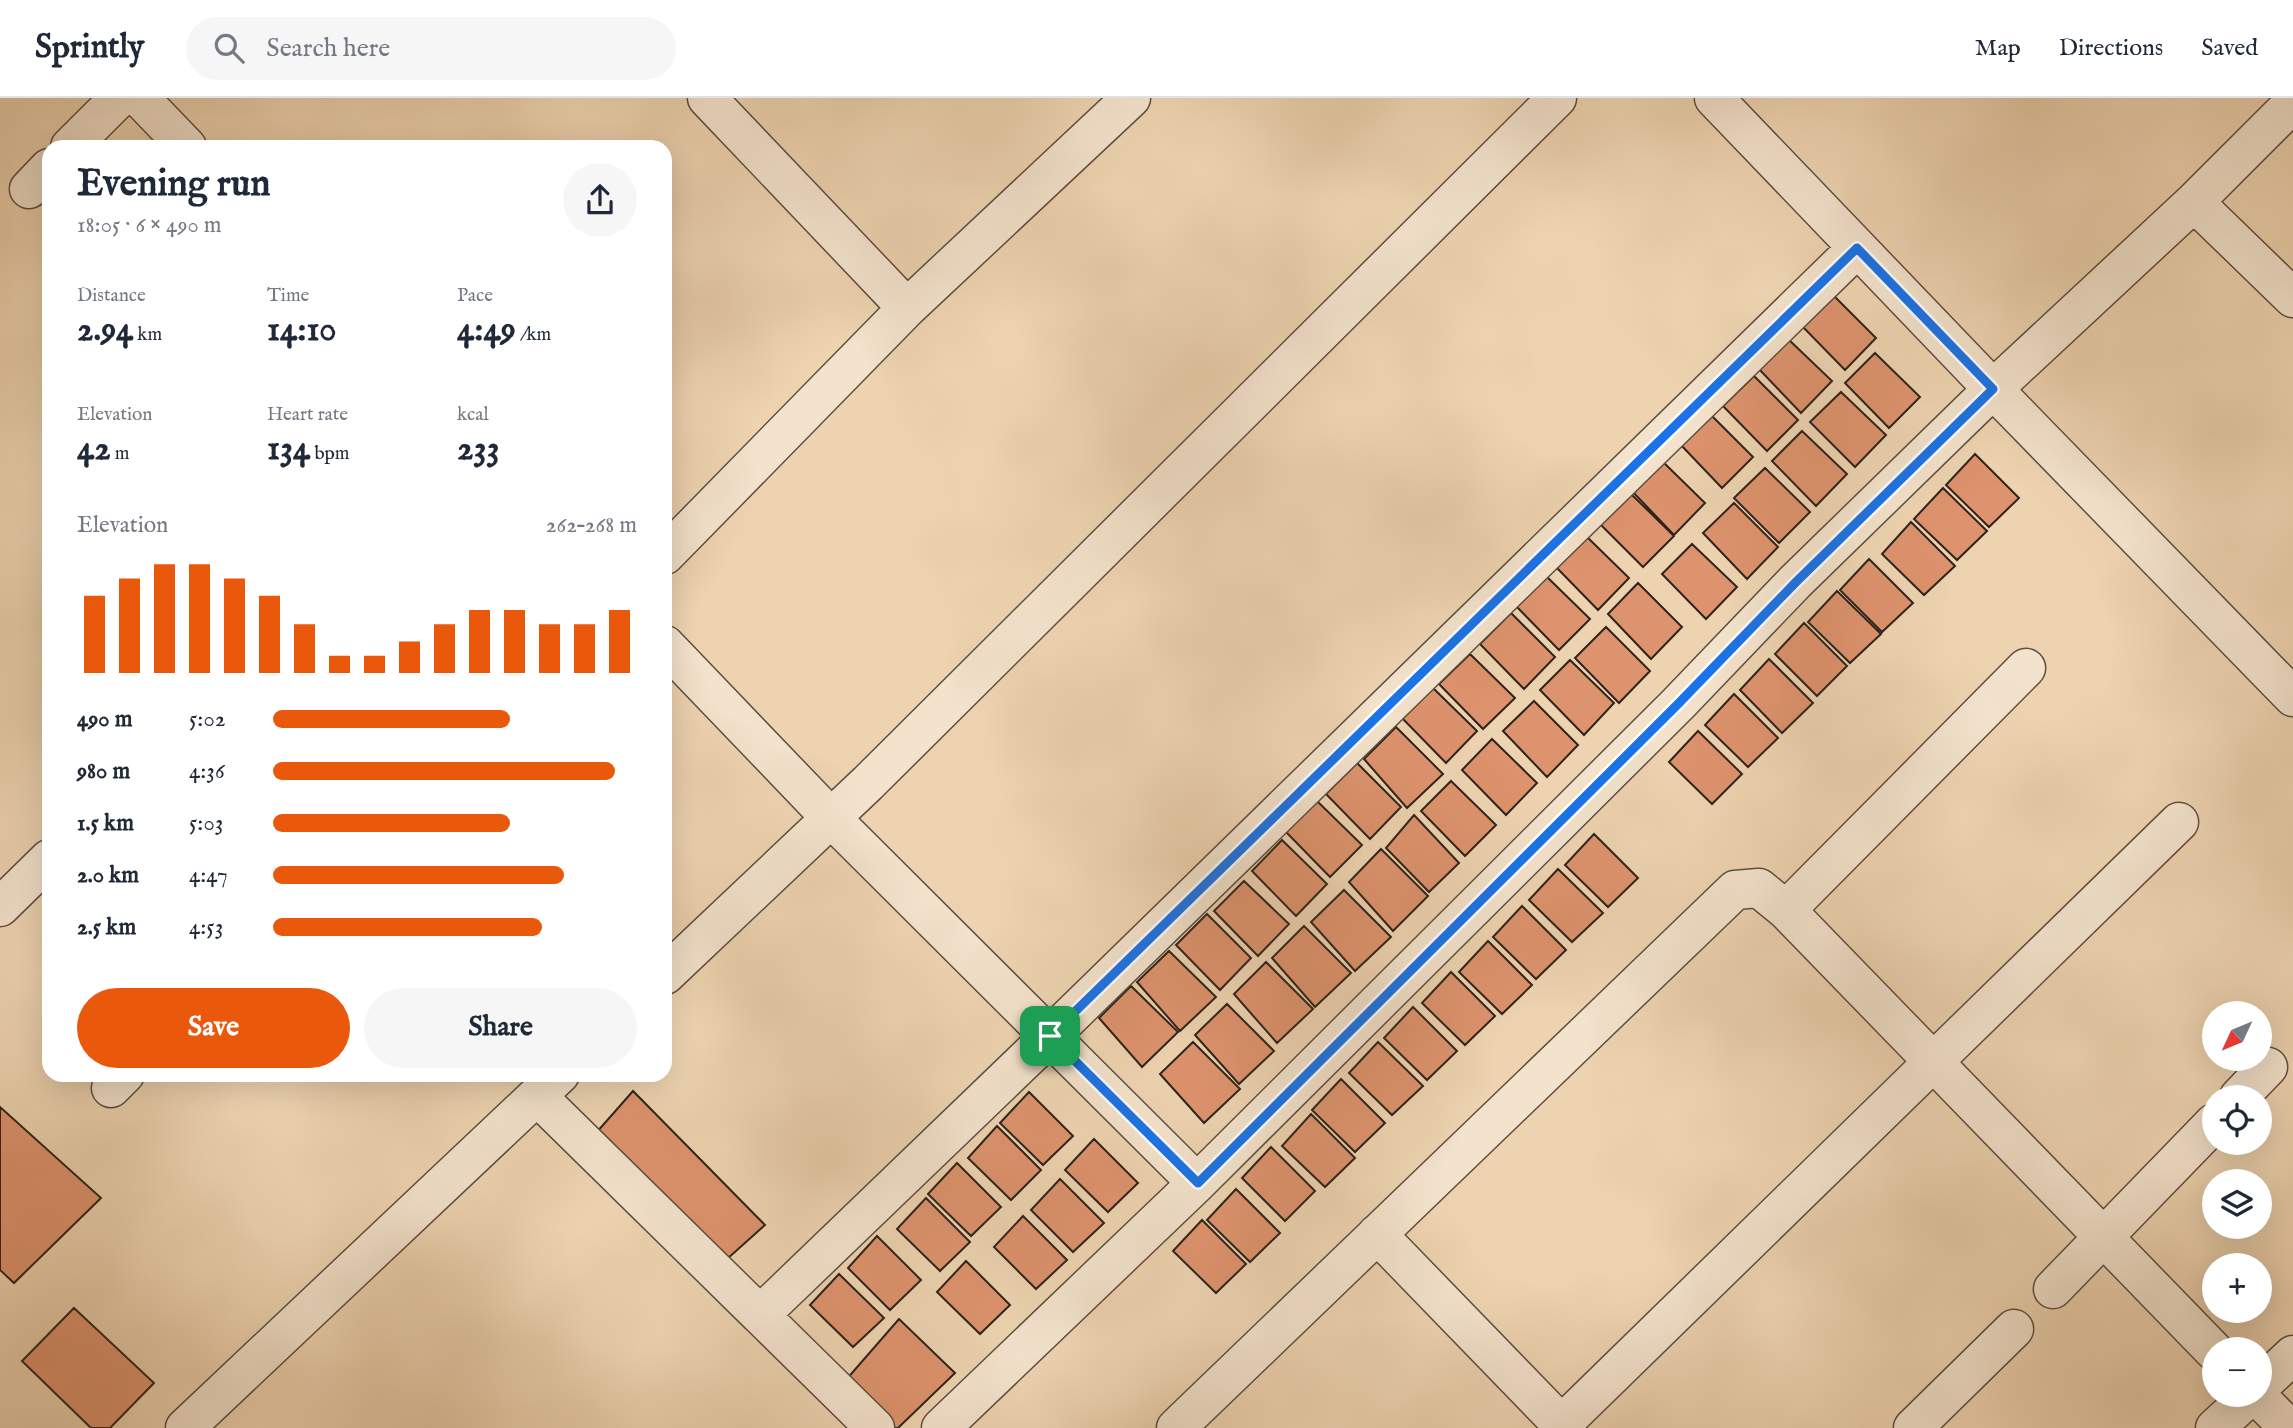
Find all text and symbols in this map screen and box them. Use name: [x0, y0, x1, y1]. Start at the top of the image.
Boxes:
search box: [186, 17, 676, 80]
text: Sprintly: [35, 27, 144, 69]
icon: search: [210, 29, 248, 67]
text: Search here: [266, 32, 390, 65]
text: Map: [1975, 33, 2021, 64]
text: Directions: [2059, 33, 2163, 64]
text: Saved: [2201, 33, 2258, 64]
text: Evening run: [77, 161, 271, 209]
button: share: [563, 163, 637, 237]
text: 18:05 · 6 × 490 m: [77, 211, 222, 240]
text: Distance: [77, 284, 146, 308]
text: Time: [267, 284, 309, 308]
text: Pace: [457, 284, 493, 308]
text: 2.94: [77, 308, 133, 353]
text: 14:10: [267, 308, 337, 353]
text: 4:49: [457, 308, 516, 353]
text: km: [133, 323, 162, 347]
text: /km: [516, 323, 551, 347]
text: Elevation: [77, 403, 152, 427]
text: Heart rate: [267, 403, 348, 427]
text: kcal: [457, 403, 489, 427]
text: 42: [77, 427, 111, 472]
text: 134: [267, 427, 310, 472]
text: 233: [457, 427, 500, 472]
text: m: [111, 442, 129, 466]
text: bpm: [310, 442, 350, 466]
text: Elevation: [77, 511, 168, 540]
text: 262–268 m: [546, 511, 637, 540]
text: 490 m: [77, 705, 132, 734]
text: 5:02: [189, 705, 226, 734]
text: 980 m: [77, 757, 130, 786]
text: 4:36: [189, 757, 225, 786]
text: 1.5 km: [77, 809, 134, 838]
text: 5:03: [189, 809, 223, 838]
text: 2.0 km: [77, 861, 139, 890]
text: 4:47: [189, 861, 228, 890]
text: 2.5 km: [77, 913, 136, 942]
text: 4:53: [189, 913, 223, 942]
button: Save: [77, 988, 350, 1068]
button: Share: [364, 988, 637, 1068]
north arrow: [2202, 1001, 2272, 1071]
map controls: [2202, 1001, 2272, 1407]
pin: [1020, 1006, 1080, 1066]
icon: arrive: [1031, 1017, 1069, 1055]
button: locate: [2202, 1085, 2272, 1155]
button: layers: [2202, 1169, 2272, 1239]
button: +: [2202, 1253, 2272, 1323]
button: −: [2202, 1337, 2272, 1407]

